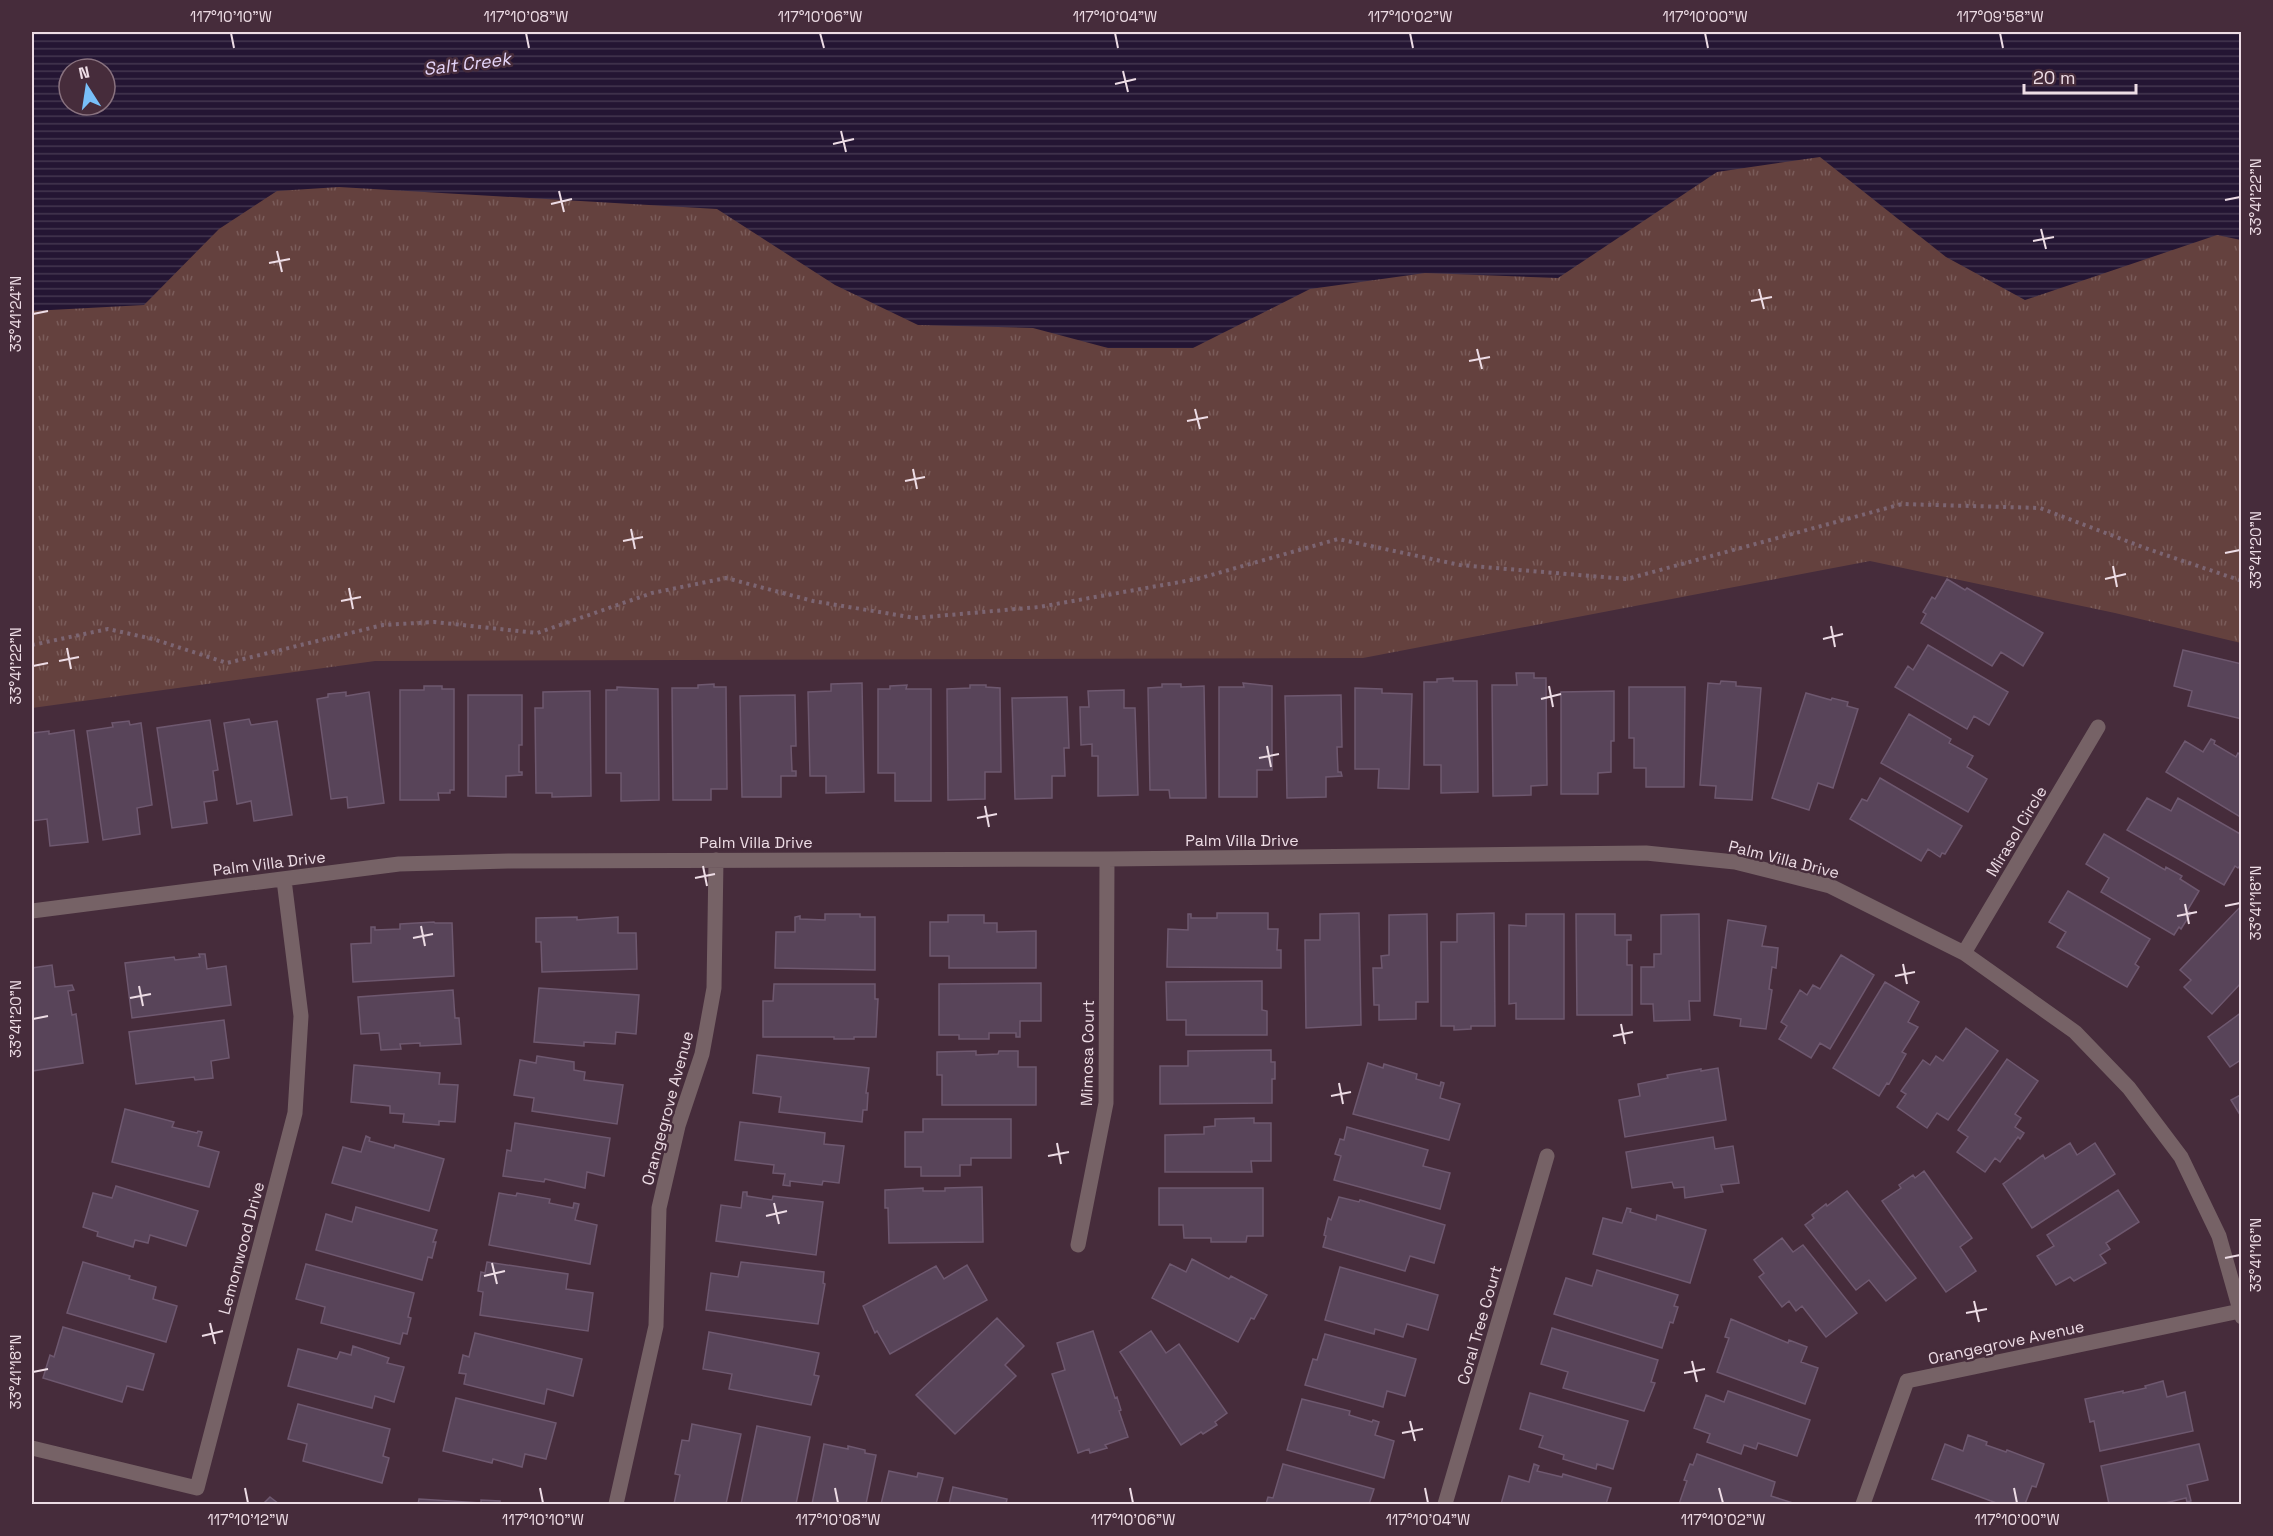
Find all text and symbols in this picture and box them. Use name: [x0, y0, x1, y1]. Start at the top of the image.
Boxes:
text: 117°10'10"W: [190, 7, 272, 26]
text: 117°10'08"W: [484, 7, 568, 26]
text: 117°10'06"W: [778, 7, 862, 26]
text: 117°10'04"W: [1073, 7, 1157, 26]
text: 117°10'02"W: [1368, 7, 1452, 26]
text: 117°10'00"W: [1662, 7, 1748, 26]
text: 117°09'58"W: [1956, 7, 2044, 26]
water label: Salt Creek: [422, 46, 514, 80]
north arrow: [57, 57, 117, 117]
scale bar: [2024, 57, 2136, 95]
text: N: [77, 61, 91, 84]
text: 20 m: [2033, 66, 2076, 89]
text: 33°41'22"N: [2246, 158, 2265, 236]
text: 33°41'24"N: [6, 276, 25, 352]
text: 33°41'20"N: [2246, 511, 2265, 589]
text: 33°41'22"N: [6, 627, 25, 705]
street label: Mirasol Circle: [1981, 782, 2052, 880]
street label: Palm Villa Drive: [1185, 830, 1299, 851]
street label: Palm Villa Drive: [699, 832, 813, 853]
street label: Palm Villa Drive: [1726, 836, 1841, 883]
street label: Palm Villa Drive: [211, 846, 327, 881]
text: 33°41'18"N: [2246, 866, 2265, 940]
text: 33°41'20"N: [6, 980, 25, 1058]
street label: Mimosa Court: [1076, 1000, 1099, 1106]
street label: Orangegrove Avenue: [637, 1029, 698, 1188]
street label: Lemonwood Drive: [214, 1179, 269, 1317]
text: 33°41'16"N: [2246, 1218, 2265, 1292]
street label: Coral Tree Court: [1452, 1263, 1507, 1387]
street label: Orangegrove Avenue: [1926, 1316, 2086, 1369]
text: 33°41'18"N: [6, 1335, 25, 1409]
text: 117°10'12"W: [207, 1510, 289, 1529]
text: 117°10'10"W: [502, 1510, 584, 1529]
text: 117°10'08"W: [796, 1510, 880, 1529]
text: 117°10'06"W: [1091, 1510, 1175, 1529]
text: 117°10'04"W: [1386, 1510, 1470, 1529]
text: 117°10'02"W: [1681, 1510, 1765, 1529]
text: 117°10'00"W: [1974, 1510, 2060, 1529]

